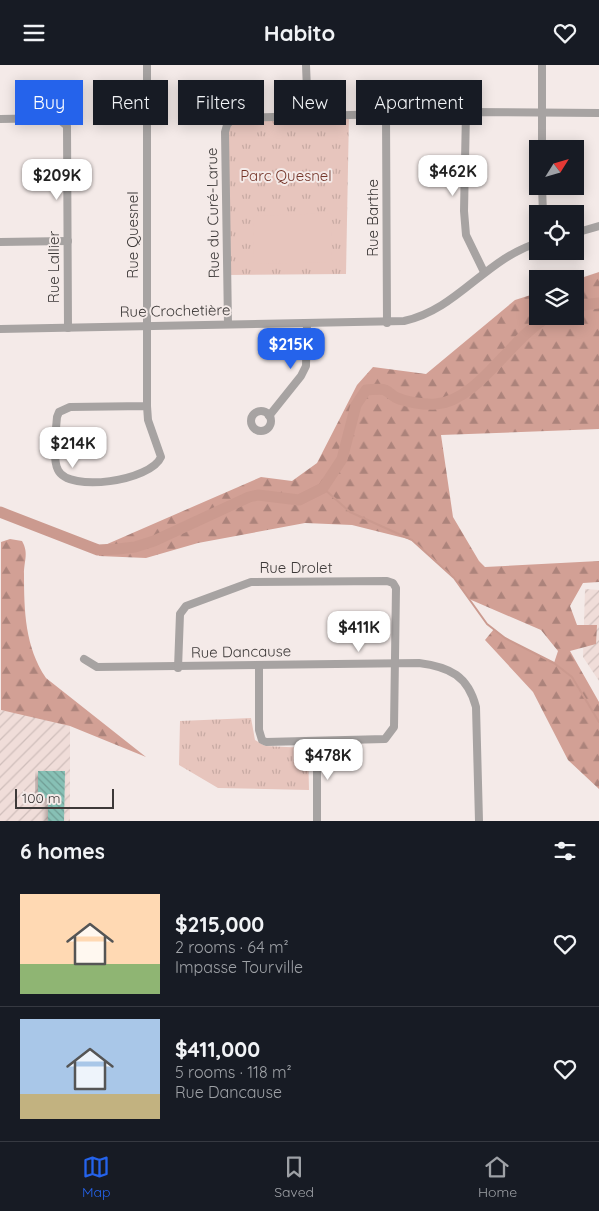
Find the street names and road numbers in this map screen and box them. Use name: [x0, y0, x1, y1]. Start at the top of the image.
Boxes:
street label: Rue du Curé-Larue: [202, 147, 223, 279]
street label: Rue Barthe: [363, 179, 382, 257]
street label: Rue Quesnel: [123, 191, 142, 279]
street label: Rue Lallier: [44, 231, 63, 303]
street label: Rue Crochetière: [119, 300, 231, 321]
street label: Rue Drolet: [259, 558, 333, 577]
street label: Rue Dancause: [191, 641, 291, 662]

